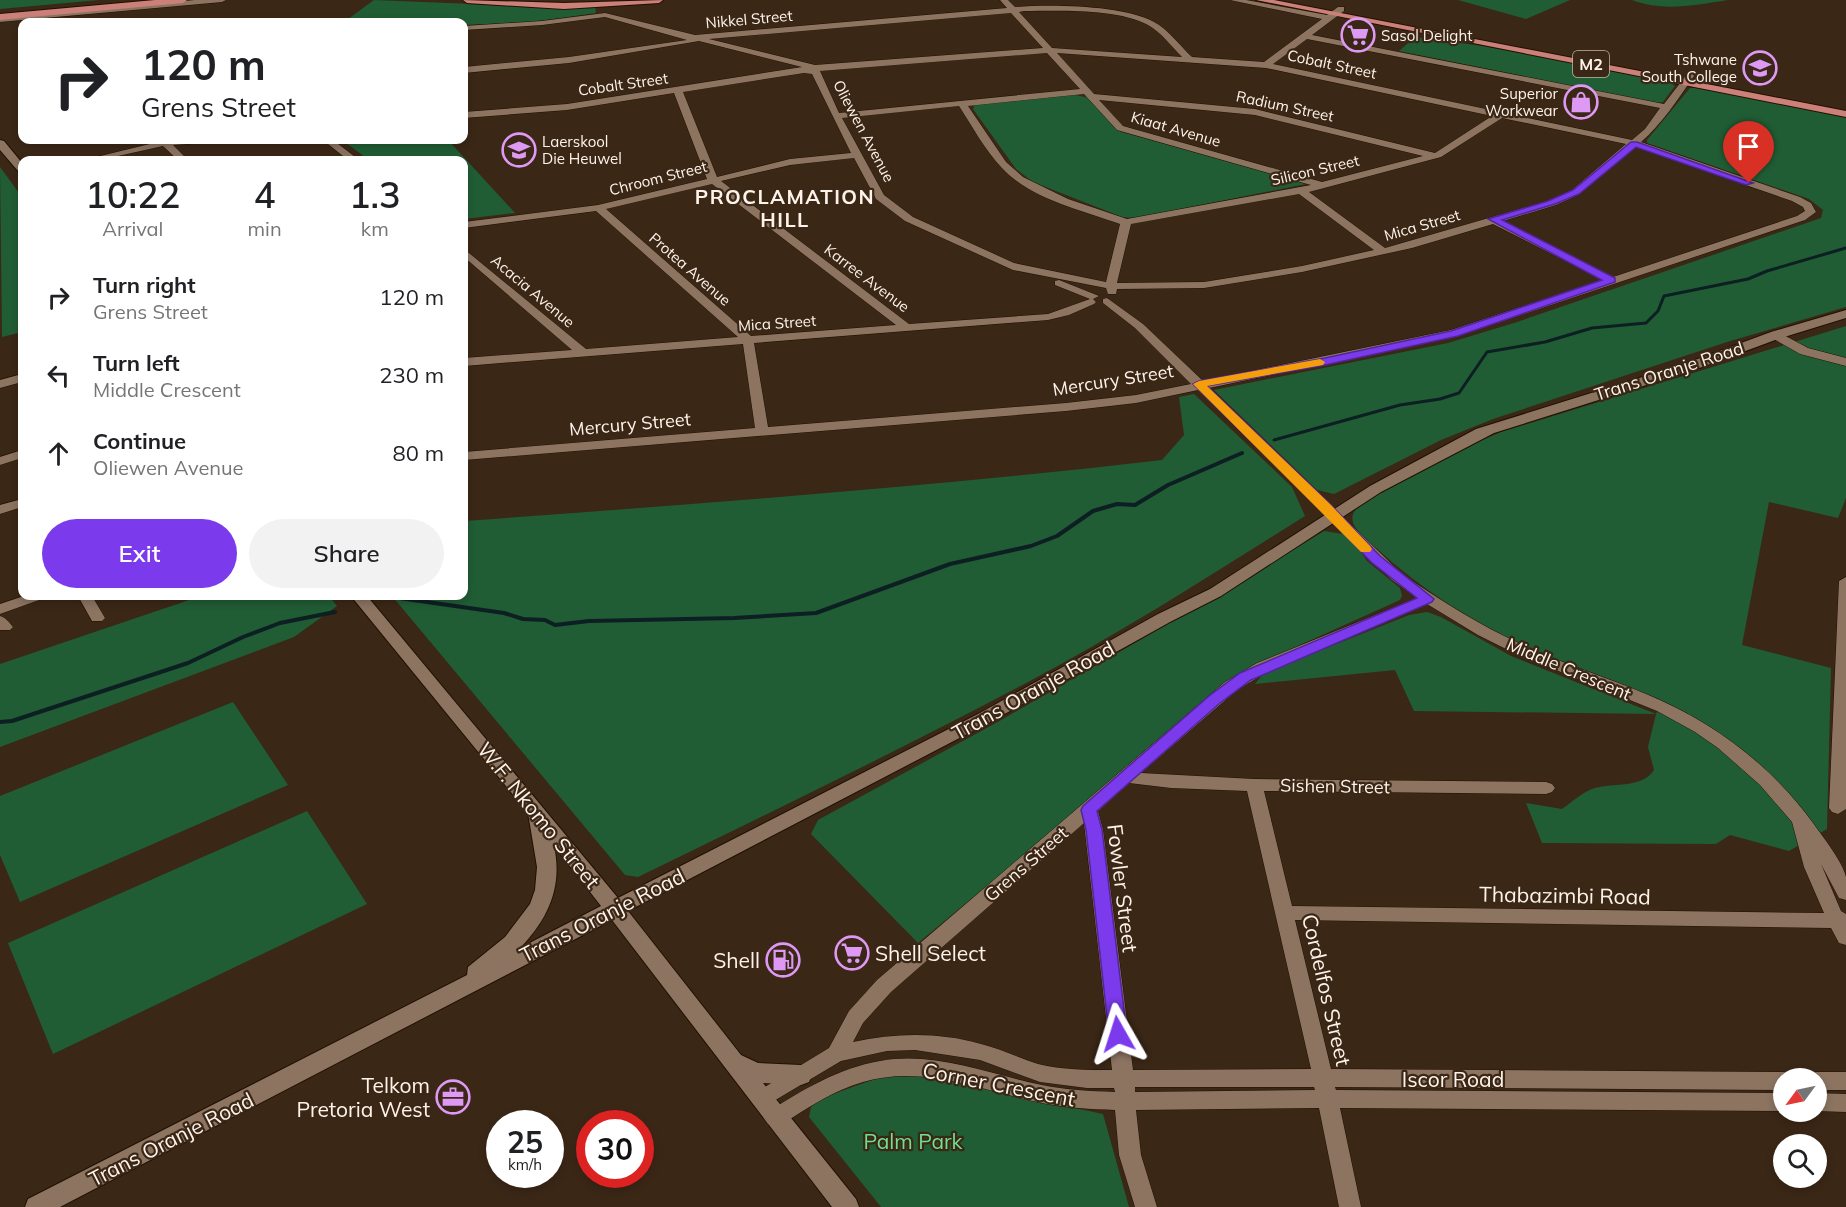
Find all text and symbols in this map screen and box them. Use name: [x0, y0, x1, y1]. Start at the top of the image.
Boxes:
street label: Nikkel Street: [705, 6, 793, 32]
supermarket icon: Sasol Delight: [1340, 17, 1376, 53]
place label: Sasol Delight: [1381, 26, 1472, 45]
text: 120 m: [141, 38, 266, 91]
icon: right: [42, 42, 120, 120]
street label: Cobalt Street: [1286, 45, 1378, 83]
place label: Tshwane South College: [1642, 50, 1737, 86]
school or university icon: Tshwane South College: [1742, 50, 1778, 86]
road number: M2: [1573, 51, 1609, 77]
street label: Cobalt Street: [577, 68, 669, 100]
street label: Oliewen Avenue: [829, 77, 899, 185]
place label: Superior Workwear: [1485, 84, 1559, 120]
shop icon: Superior Workwear: [1563, 84, 1599, 120]
street label: Radium Street: [1235, 86, 1335, 126]
text: Grens Street: [141, 90, 296, 124]
street label: Kiaat Avenue: [1129, 107, 1223, 151]
pin: [1723, 121, 1774, 183]
icon: arrive: [1732, 130, 1765, 163]
school or university icon: Laerskool Die Heuwel: [501, 132, 537, 168]
place label: Laerskool Die Heuwel: [542, 132, 622, 168]
street label: Silicon Street: [1269, 151, 1361, 189]
street label: Chroom Street: [607, 157, 709, 199]
text: 10:22: [85, 172, 180, 217]
text: 4: [254, 172, 275, 217]
text: 1.3: [349, 172, 401, 217]
district label: PROCLAMATION HILL: [695, 184, 875, 232]
street label: Mica Street: [1382, 205, 1462, 245]
text: Arrival: [102, 216, 163, 241]
text: min: [248, 216, 282, 241]
text: km: [361, 216, 389, 241]
street label: Protea Avenue: [645, 228, 735, 310]
street label: Karree Avenue: [821, 240, 913, 316]
street label: Acacia Avenue: [487, 250, 579, 332]
text: Turn right: [93, 271, 196, 299]
icon: right: [42, 281, 75, 314]
text: 120 m: [379, 283, 444, 311]
text: Grens Street: [93, 299, 208, 324]
street label: Mica Street: [737, 311, 817, 335]
street label: Trans Oranje Road: [1591, 336, 1747, 406]
text: Turn left: [93, 349, 180, 377]
icon: left: [42, 359, 75, 392]
street label: Mercury Street: [1051, 359, 1175, 401]
text: 230 m: [379, 361, 444, 389]
text: Middle Crescent: [93, 377, 241, 402]
street label: Mercury Street: [568, 407, 692, 441]
text: Continue: [93, 427, 186, 455]
icon: ahead: [42, 437, 75, 470]
text: 80 m: [393, 439, 444, 467]
text: Oliewen Avenue: [93, 455, 243, 480]
button: Exit: [42, 519, 237, 588]
button: Share: [249, 519, 444, 588]
street label: Middle Crescent: [1503, 632, 1635, 706]
street label: Trans Oranje Road: [947, 635, 1119, 745]
street label: W.F. Nkomo Street: [472, 737, 606, 893]
street label: Sishen Street: [1280, 774, 1390, 798]
street label: Grens Street: [979, 821, 1073, 907]
street label: Fowler Street: [1102, 822, 1144, 954]
street label: Trans Oranje Road: [515, 862, 689, 968]
street label: Thabazimbi Road: [1479, 881, 1651, 909]
street label: Cordelfos Street: [1297, 912, 1357, 1068]
supermarket icon: Shell Select: [834, 935, 870, 971]
place label: Shell Select: [875, 940, 986, 966]
fuel station icon: Shell: [765, 942, 801, 978]
place label: Shell: [713, 947, 760, 973]
position arrow: [1086, 1002, 1150, 1066]
street label: Corner Crescent: [920, 1056, 1078, 1112]
street label: Iscor Road: [1402, 1066, 1504, 1092]
north arrow: [1773, 1068, 1827, 1122]
map controls: [1773, 1068, 1827, 1188]
place label: Telkom Pretoria West: [296, 1072, 430, 1122]
office icon: Telkom Pretoria West: [435, 1079, 471, 1115]
street label: Trans Oranje Road: [84, 1086, 258, 1192]
speed limit sign: 30: [576, 1110, 654, 1188]
text: 25: [507, 1123, 543, 1161]
park label: Palm Park: [864, 1128, 963, 1154]
button: search: [1773, 1134, 1827, 1188]
text: km/h: [508, 1155, 542, 1174]

